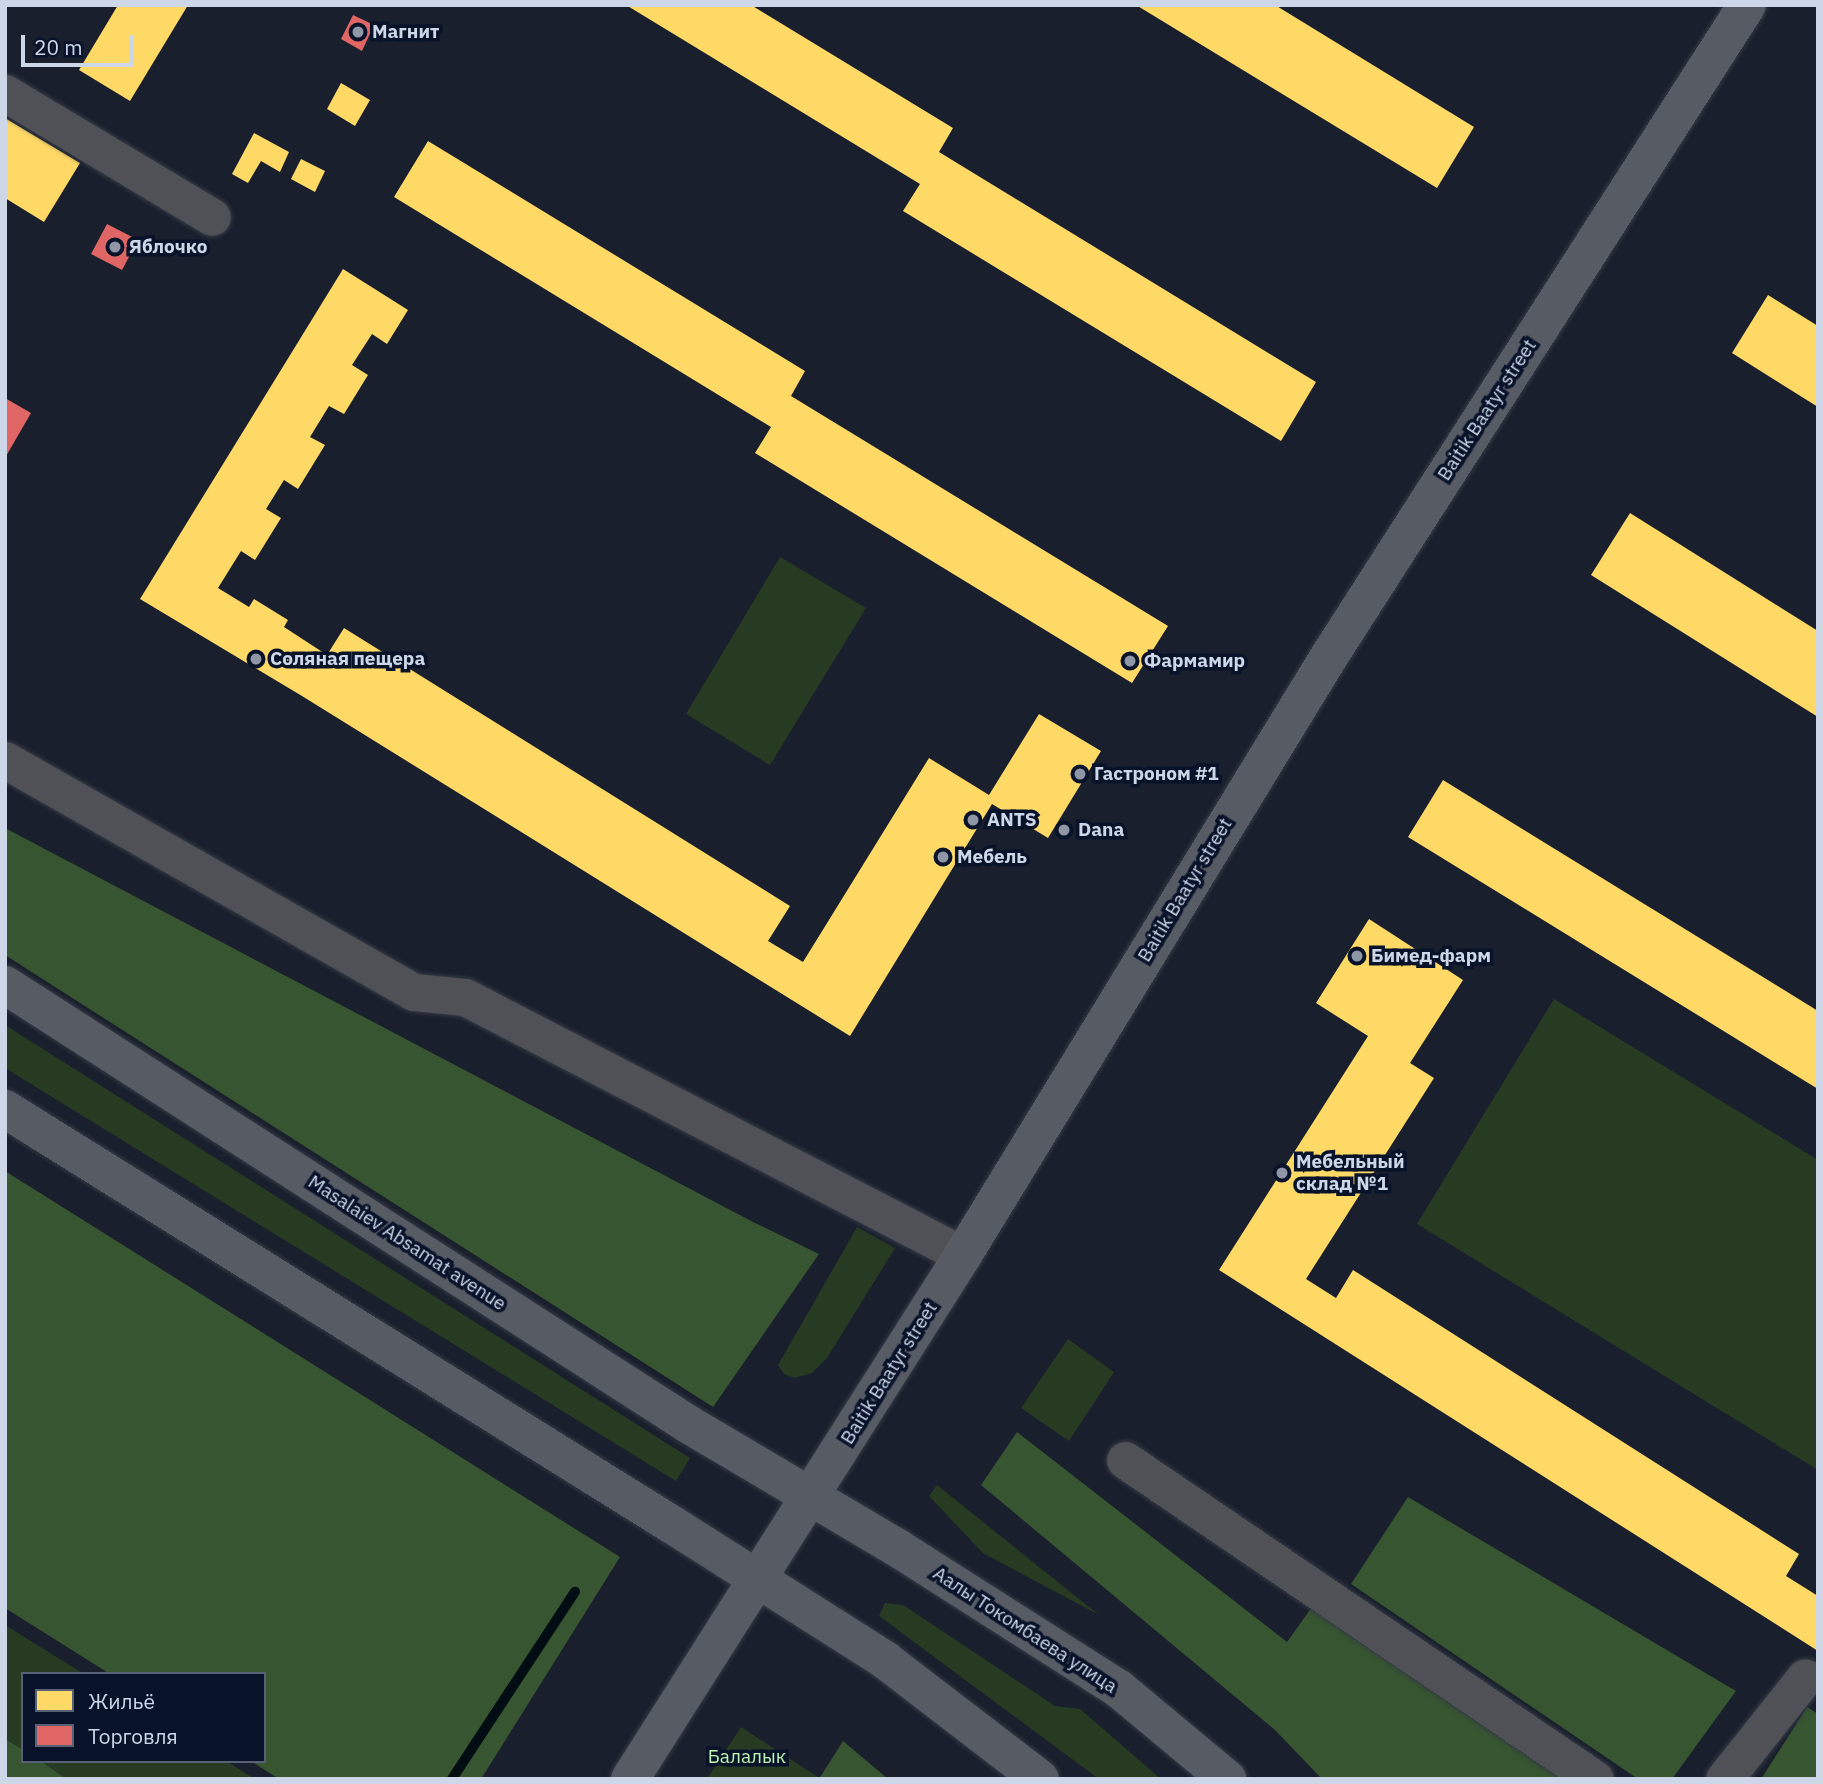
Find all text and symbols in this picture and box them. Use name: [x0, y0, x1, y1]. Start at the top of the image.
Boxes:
scale bar: [24, 21, 136, 65]
place label: Магнит: [372, 21, 439, 43]
marker: Магнит: [350, 24, 366, 40]
text: 20 m: [34, 33, 83, 61]
place label: Яблочко: [129, 236, 208, 258]
marker: Яблочко: [107, 239, 123, 255]
street label: Baitik Baatyr street: [1433, 335, 1541, 485]
place label: Соляная пещера: [270, 648, 425, 670]
place label: Фармамир: [1144, 650, 1245, 672]
marker: Соляная пещера: [248, 651, 264, 667]
marker: Фармамир: [1122, 653, 1138, 669]
place label: Гастроном #1: [1094, 763, 1219, 785]
marker: Гастроном #1: [1072, 766, 1088, 782]
place label: ANTS: [987, 809, 1036, 831]
marker: ANTS: [965, 812, 981, 828]
street label: Baitik Baatyr street: [1133, 814, 1237, 966]
place label: Dana: [1078, 819, 1124, 841]
marker: Dana: [1056, 822, 1072, 838]
place label: Мебель: [957, 846, 1027, 868]
marker: Мебель: [935, 849, 951, 865]
place label: Бимед-фарм: [1371, 945, 1491, 967]
marker: Бимед-фарм: [1349, 948, 1365, 964]
place label: Мебельный склад №1: [1296, 1151, 1405, 1195]
marker: Мебельный склад №1: [1274, 1165, 1290, 1181]
street label: Masalaiev Absamat avenue: [304, 1170, 510, 1316]
street label: Baitik Baatyr street: [836, 1298, 942, 1448]
street label: Аалы Токомбаева улица: [929, 1562, 1121, 1698]
legend: [21, 1672, 266, 1763]
text: Жильё: [88, 1687, 155, 1715]
text: Торговля: [88, 1722, 178, 1750]
park label: Балалык: [708, 1746, 786, 1768]

